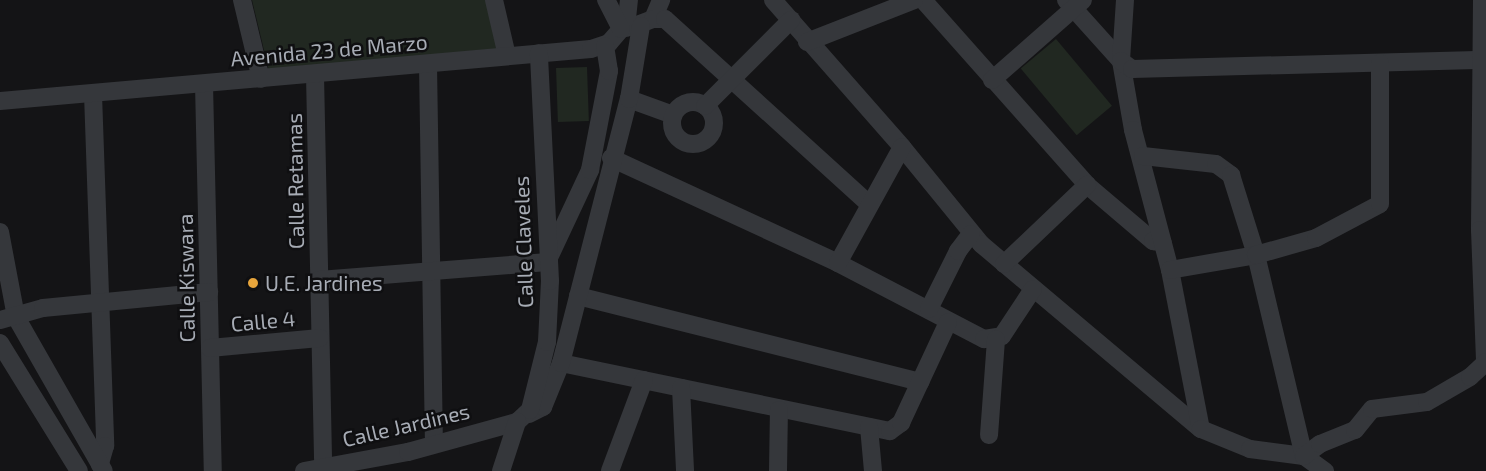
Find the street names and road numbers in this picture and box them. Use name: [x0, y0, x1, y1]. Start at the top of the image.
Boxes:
street label: Avenida 23 de Marzo: [229, 29, 429, 71]
street label: Calle Retamas: [281, 113, 309, 249]
street label: Calle Claveles: [508, 176, 538, 308]
street label: Calle Kiswara: [172, 213, 200, 343]
street label: Calle 4: [230, 306, 296, 336]
street label: Calle Jardines: [340, 398, 472, 452]

